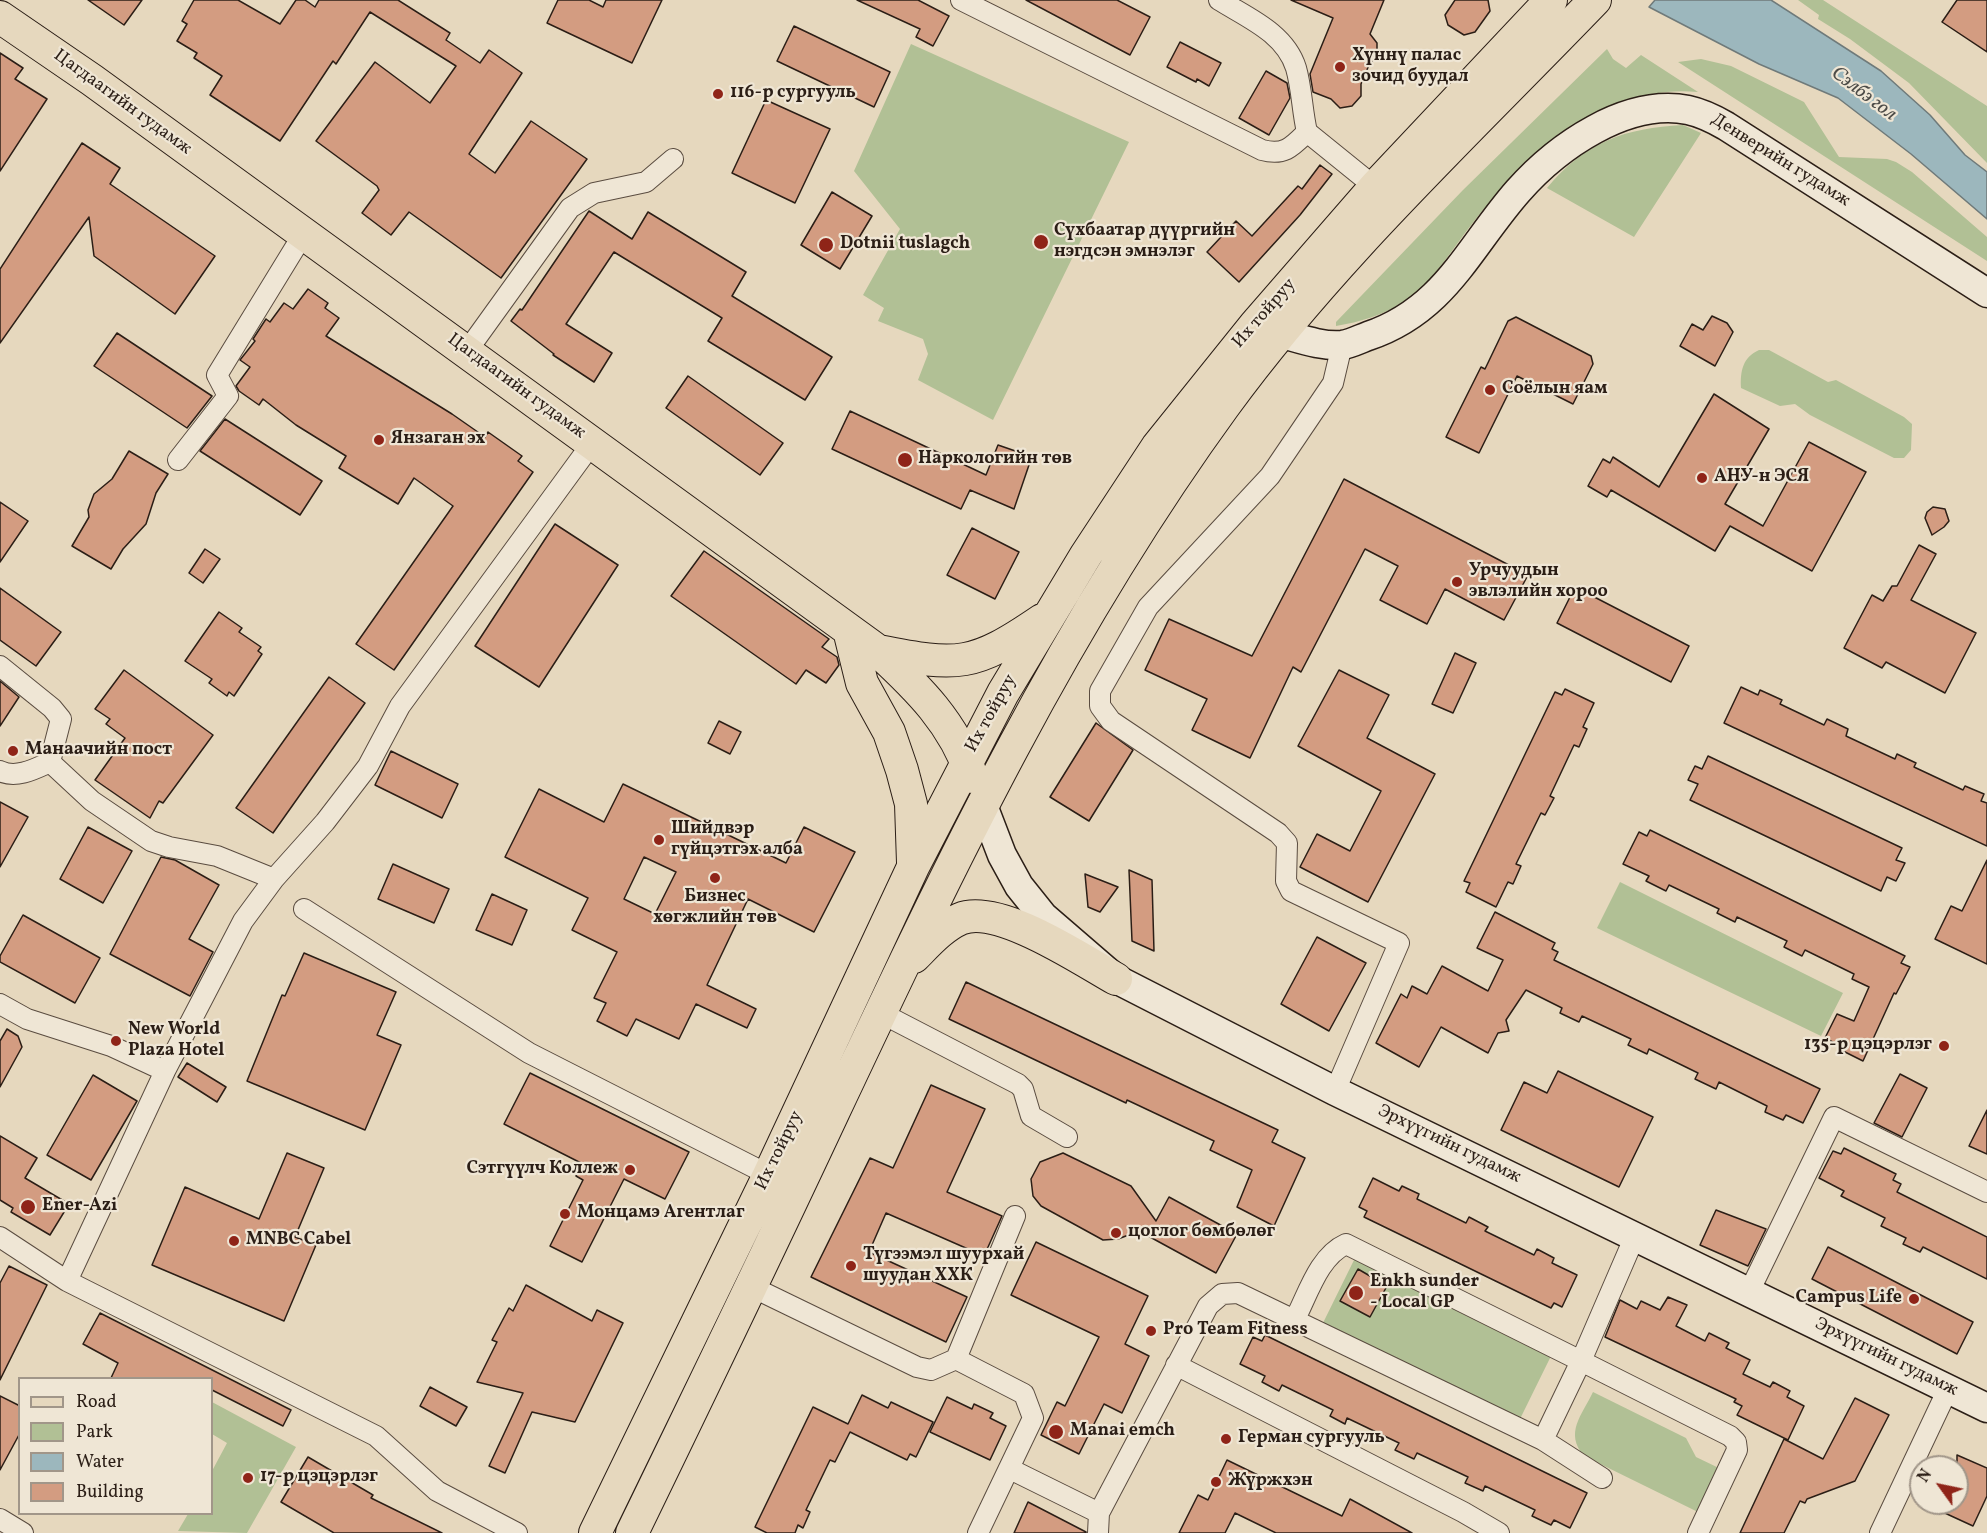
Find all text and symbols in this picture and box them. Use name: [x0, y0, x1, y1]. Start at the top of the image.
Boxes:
street label: Цагдаагийн гудамж: [49, 46, 195, 160]
place label: Хүннү палас зочид буудал: [1352, 46, 1469, 88]
marker: Хүннү палас зочид буудал: [1333, 60, 1347, 74]
water label: Сэлбэ гол: [1825, 63, 1901, 127]
place label: 116-р сургууль: [730, 83, 856, 105]
marker: 116-р сургууль: [711, 87, 725, 101]
street label: Денверийн гудамж: [1706, 109, 1854, 213]
place label: Сүхбаатар дүүргийн нэгдсэн эмнэлэг: [1054, 221, 1235, 264]
marker: Сүхбаатар дүүргийн нэгдсэн эмнэлэг: [1032, 233, 1050, 251]
place label: Dotnii tuslagch: [840, 234, 970, 256]
marker: Dotnii tuslagch: [817, 236, 835, 254]
street label: Их тойруу: [1229, 275, 1301, 353]
street label: Цагдаагийн гудамж: [443, 330, 589, 444]
place label: Соёлын яам: [1502, 379, 1607, 401]
marker: Соёлын яам: [1483, 383, 1497, 397]
place label: Янзаган эх: [391, 429, 486, 451]
marker: Янзаган эх: [372, 433, 386, 447]
place label: Наркологийн төв: [918, 449, 1072, 471]
marker: Наркологийн төв: [896, 451, 914, 469]
place label: АНУ-н ЭСЯ: [1714, 467, 1809, 489]
marker: АНУ-н ЭСЯ: [1695, 471, 1709, 485]
place label: Урчуудын эвлэлийн хороо: [1469, 561, 1608, 604]
marker: Урчуудын эвлэлийн хороо: [1450, 575, 1464, 589]
street label: Их тойруу: [962, 671, 1022, 757]
place label: Манаачийн пост: [25, 740, 172, 762]
marker: Манаачийн пост: [6, 744, 20, 758]
place label: Шийдвэр гүйцэтгэх алба: [671, 819, 803, 862]
marker: Шийдвэр гүйцэтгэх алба: [652, 833, 666, 847]
marker: Бизнес хөгжлийн төв: [708, 871, 722, 885]
place label: Бизнес хөгжлийн төв: [653, 887, 777, 930]
place label: New World Plaza Hotel: [128, 1020, 224, 1062]
marker: New World Plaza Hotel: [109, 1034, 123, 1048]
place label: 135-р цэцэрлэг: [1804, 1035, 1932, 1057]
marker: 135-р цэцэрлэг: [1937, 1039, 1951, 1053]
street label: Эрхүүгийн гудамж: [1374, 1101, 1524, 1189]
street label: Их тойруу: [751, 1108, 809, 1194]
place label: Сэтгүүлч Коллеж: [466, 1159, 618, 1181]
marker: Сэтгүүлч Коллеж: [623, 1163, 637, 1177]
place label: Ener-Azi: [42, 1196, 117, 1218]
marker: Ener-Azi: [19, 1198, 37, 1216]
place label: Монцамэ Агентлаг: [577, 1203, 745, 1225]
marker: Монцамэ Агентлаг: [558, 1207, 572, 1221]
place label: цоглог бөмбөлөг: [1128, 1222, 1275, 1244]
marker: цоглог бөмбөлөг: [1109, 1226, 1123, 1240]
place label: MNBC Cabel: [246, 1230, 351, 1252]
marker: MNBC Cabel: [227, 1234, 241, 1248]
place label: Түгээмэл шуурхай шуудан ХХК: [863, 1245, 1024, 1288]
marker: Түгээмэл шуурхай шуудан ХХК: [844, 1259, 858, 1273]
place label: Enkh sunder - Local GP: [1370, 1272, 1479, 1314]
marker: Enkh sunder - Local GP: [1347, 1284, 1365, 1302]
place label: Campus Life: [1795, 1288, 1902, 1310]
marker: Campus Life: [1907, 1292, 1921, 1306]
street label: Эрхүүгийн гудамж: [1811, 1314, 1961, 1402]
place label: Pro Team Fitness: [1163, 1320, 1308, 1342]
marker: Pro Team Fitness: [1144, 1324, 1158, 1338]
legend: [18, 1377, 213, 1515]
text: Road: [76, 1390, 117, 1415]
text: Park: [76, 1420, 113, 1445]
place label: Manai emch: [1070, 1421, 1175, 1443]
marker: Manai emch: [1047, 1423, 1065, 1441]
place label: Герман сургууль: [1238, 1428, 1385, 1450]
marker: Герман сургууль: [1219, 1432, 1233, 1446]
text: Water: [76, 1450, 124, 1475]
north arrow: [1909, 1455, 1969, 1515]
text: N: [1913, 1465, 1938, 1487]
place label: 17-р цэцэрлэг: [260, 1467, 378, 1489]
marker: 17-р цэцэрлэг: [241, 1471, 255, 1485]
place label: Жүржхэн: [1228, 1471, 1313, 1493]
marker: Жүржхэн: [1209, 1475, 1223, 1489]
text: Building: [76, 1480, 144, 1505]

